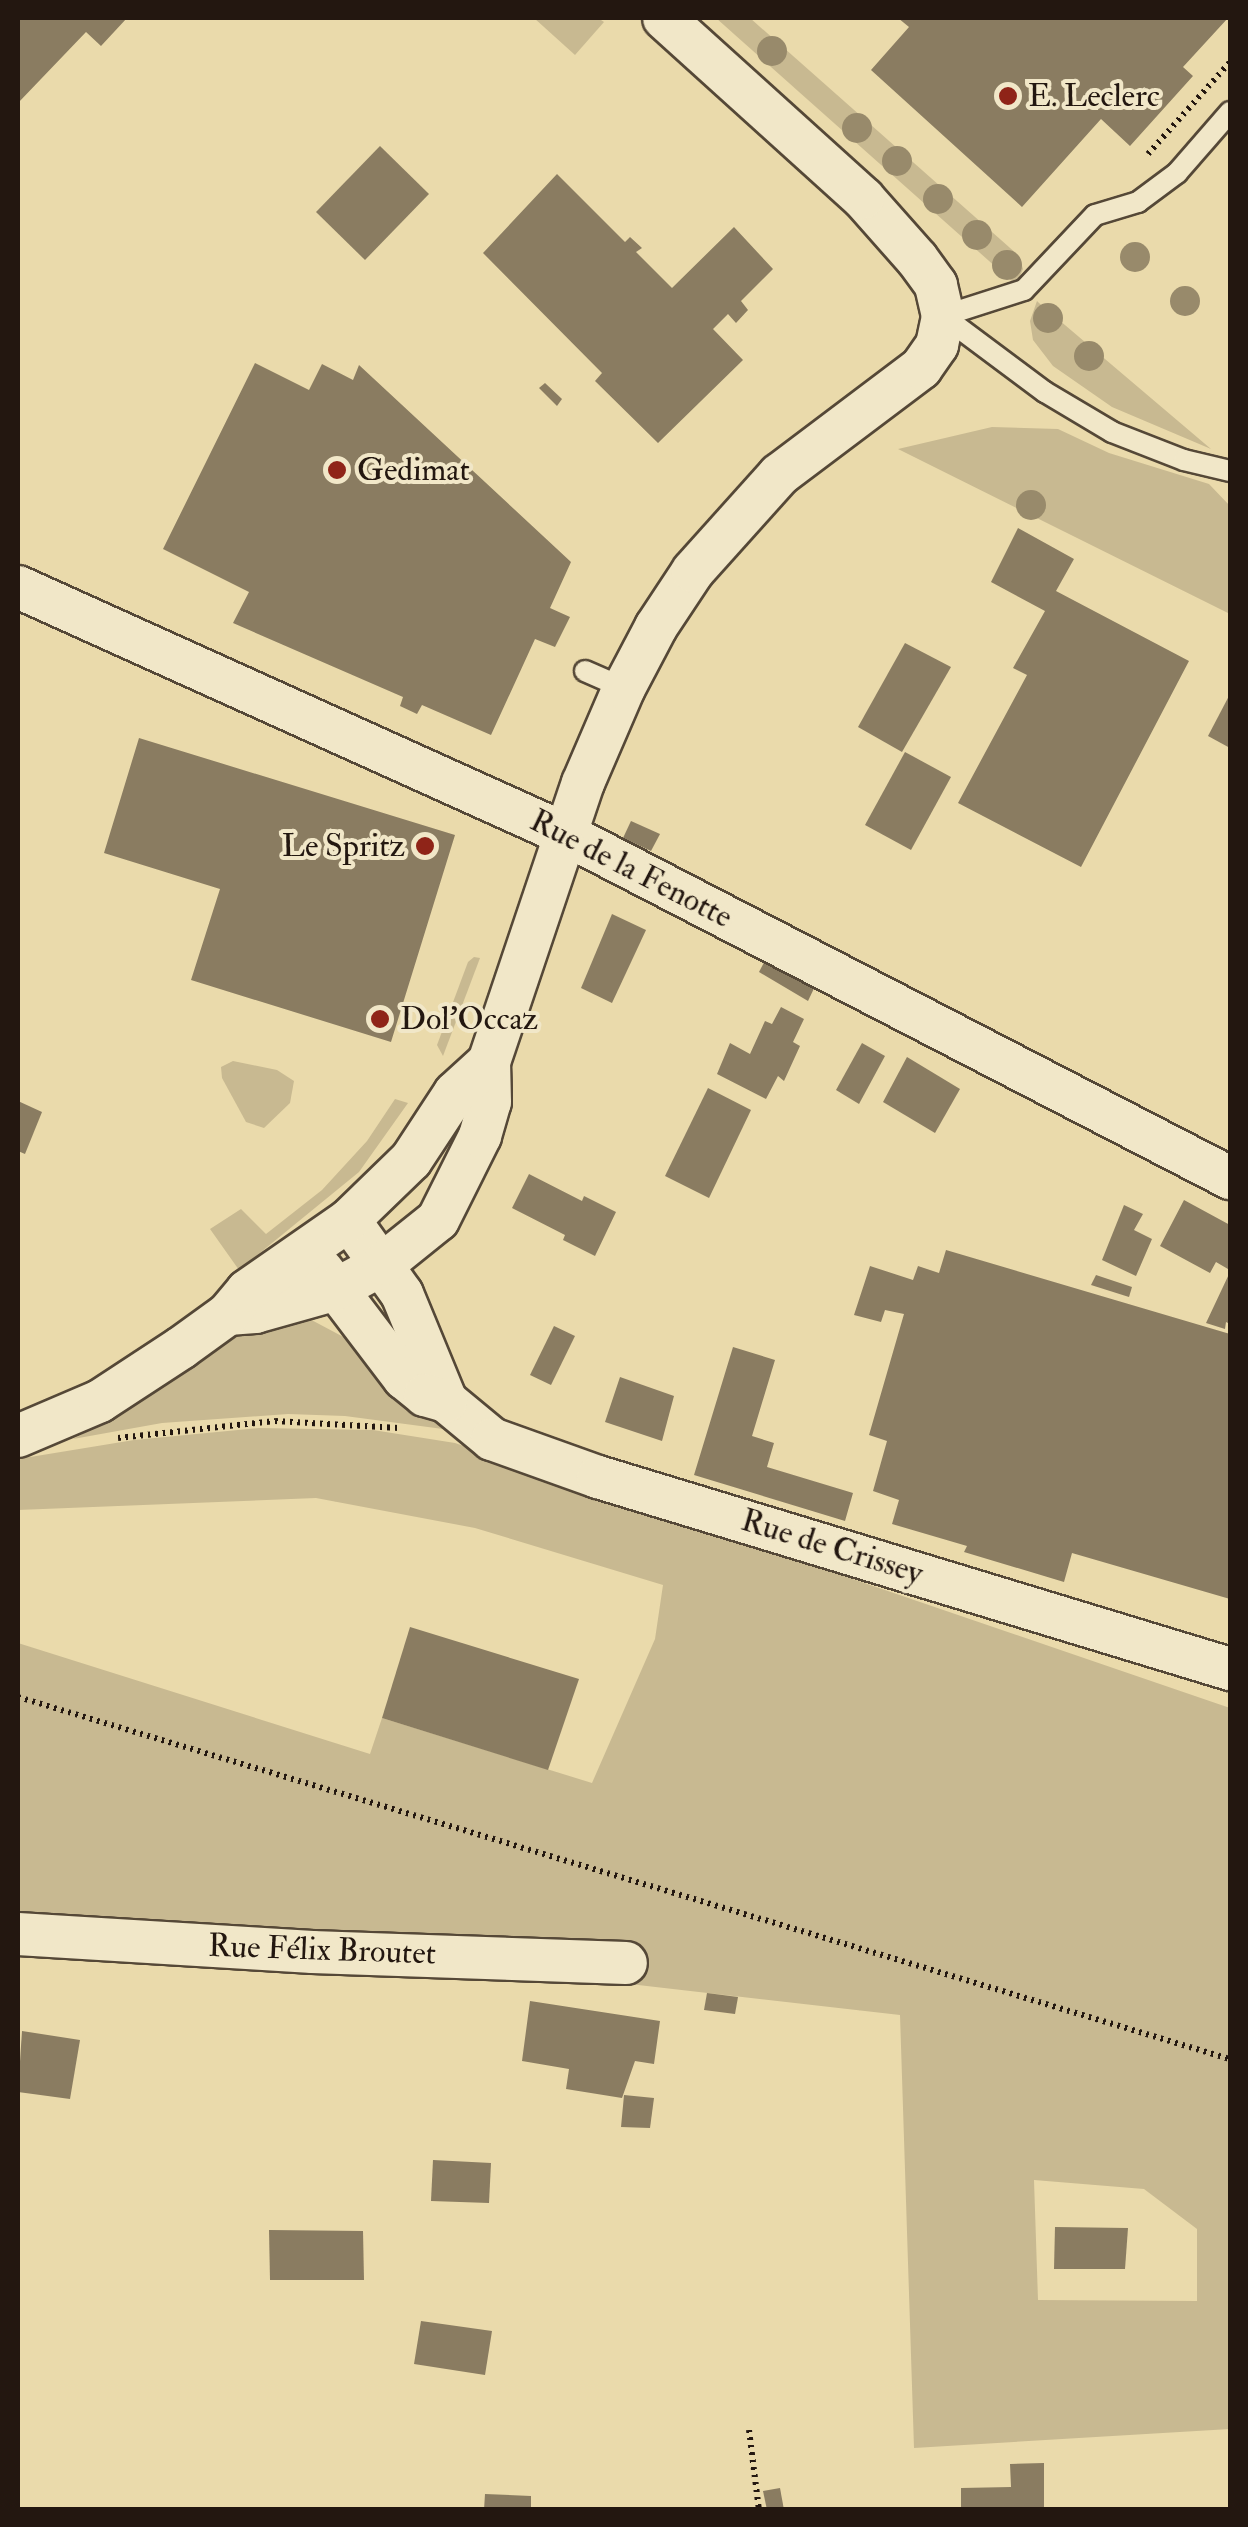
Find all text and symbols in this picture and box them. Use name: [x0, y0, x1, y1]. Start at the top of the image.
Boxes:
place label: E. Leclerc: [1028, 77, 1160, 115]
marker: E. Leclerc: [997, 85, 1019, 107]
place label: Gedimat: [357, 451, 470, 489]
marker: Gedimat: [326, 459, 348, 481]
street label: Rue de la Fenotte: [523, 802, 739, 936]
place label: Le Spritz: [282, 827, 405, 865]
marker: Le Spritz: [414, 835, 436, 857]
place label: Dol'Occaz: [400, 1000, 538, 1038]
marker: Dol'Occaz: [369, 1008, 391, 1030]
street label: Rue de Crissey: [736, 1501, 928, 1593]
street label: Rue Félix Broutet: [207, 1927, 437, 1973]

